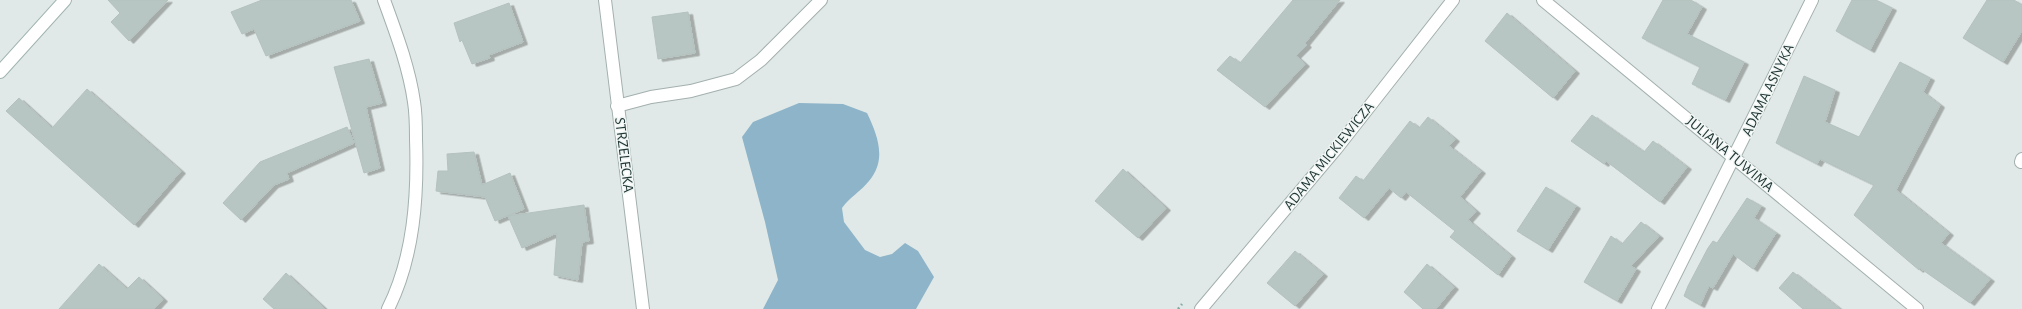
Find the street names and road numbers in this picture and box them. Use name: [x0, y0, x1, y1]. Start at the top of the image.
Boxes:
street label: ADAMA ASNYKA: [1739, 41, 1797, 138]
street label: ADAMA MICKIEWICZA: [1281, 99, 1377, 213]
street label: JULIANA TUWIMA: [1683, 113, 1777, 195]
street label: STRZELECKA: [612, 117, 636, 194]

